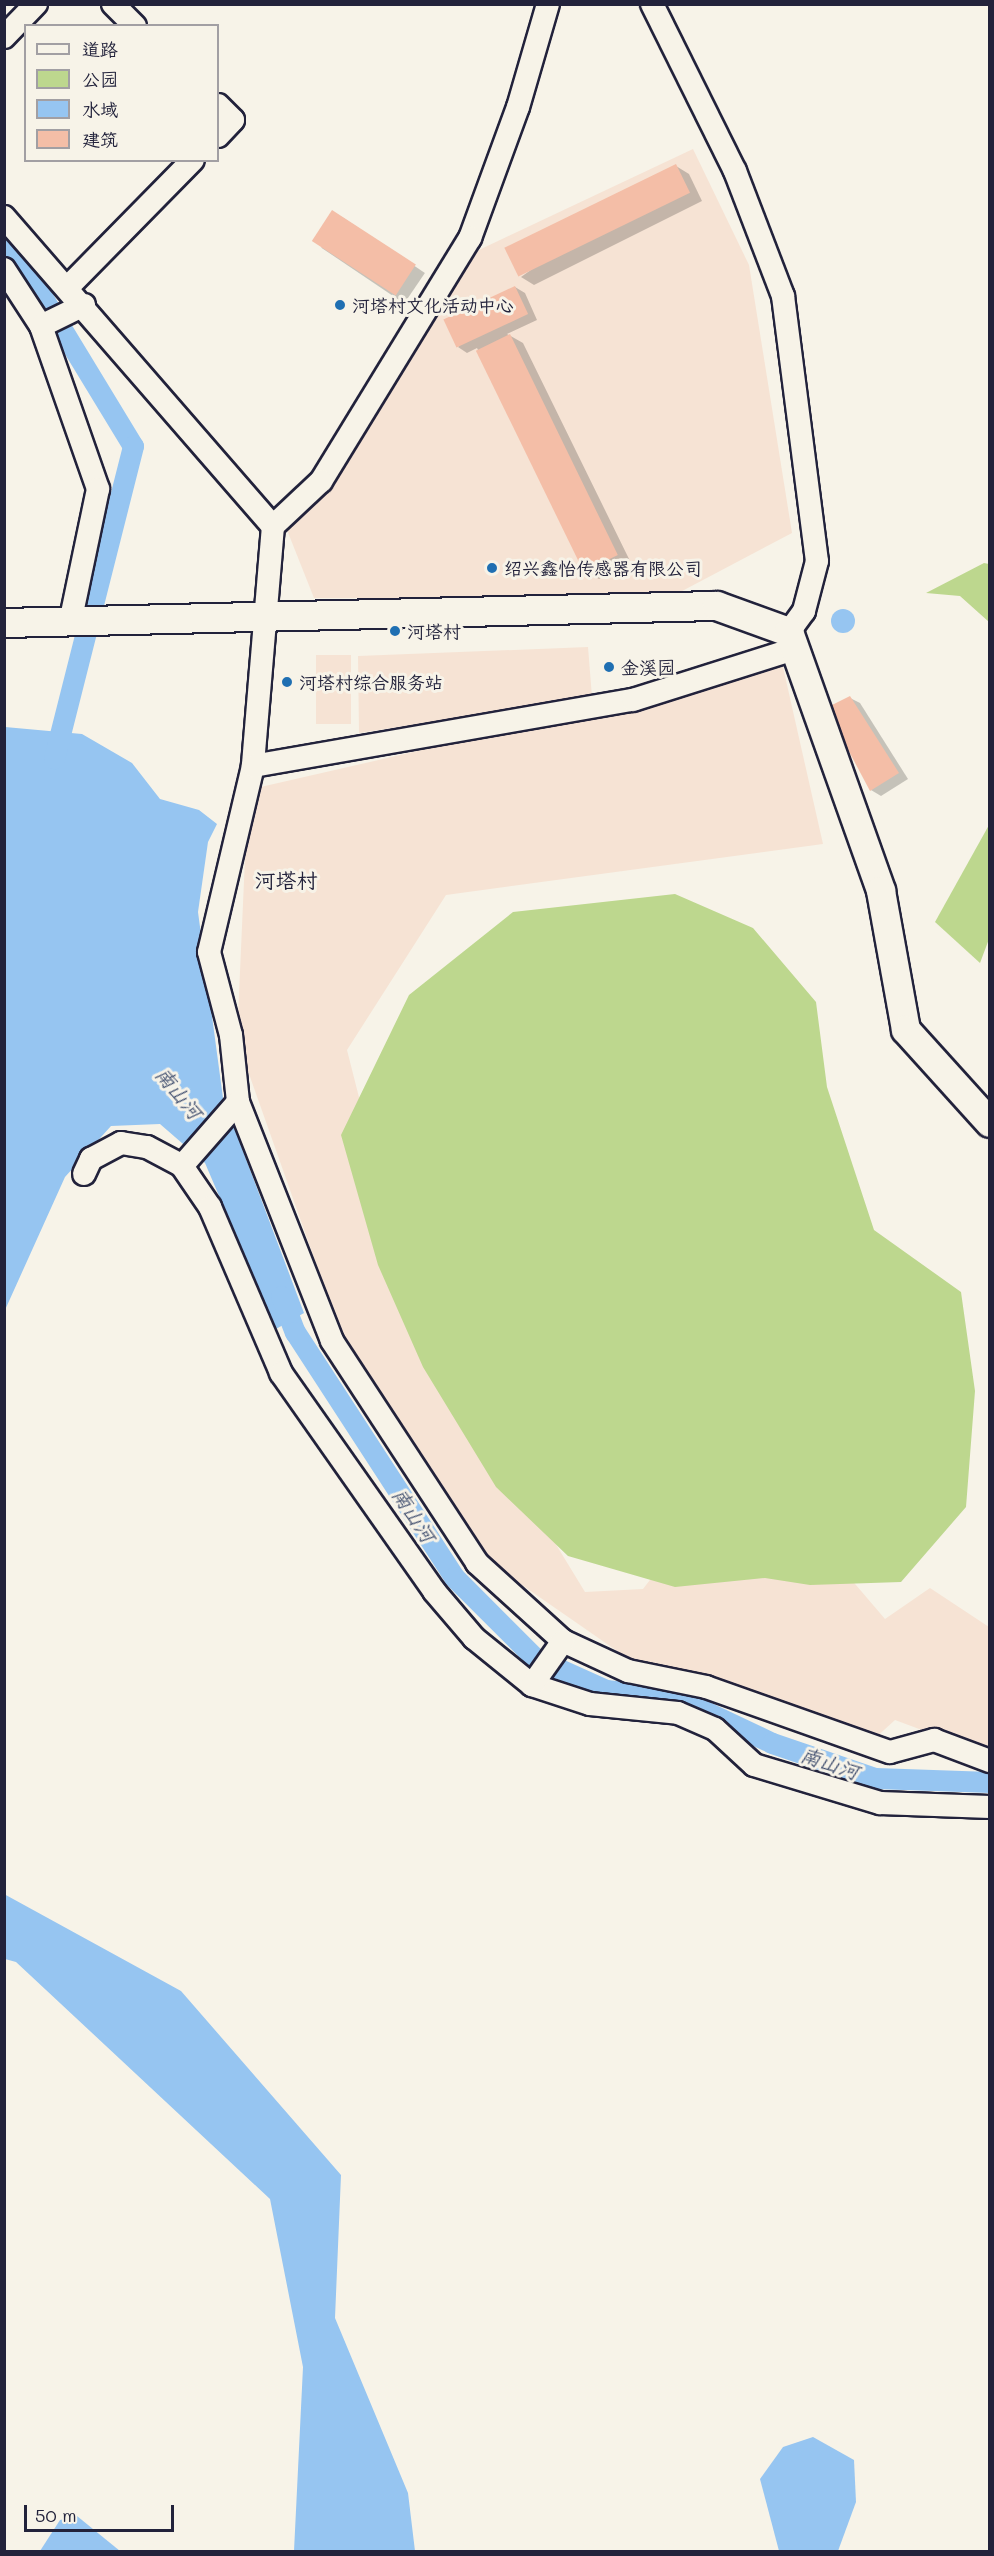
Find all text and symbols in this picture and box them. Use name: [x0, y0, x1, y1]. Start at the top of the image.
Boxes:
legend: [24, 24, 219, 162]
text: 道路: [82, 37, 118, 61]
text: 公园: [82, 67, 118, 91]
text: 水域: [82, 97, 118, 121]
text: 建筑: [82, 127, 118, 151]
place label: 河塔村文化活动中心: [352, 294, 514, 316]
marker: 河塔村文化活动中心: [333, 298, 347, 312]
place label: 绍兴鑫怡传感器有限公司: [504, 557, 702, 579]
marker: 绍兴鑫怡传感器有限公司: [485, 561, 499, 575]
place label: 河塔村: [407, 620, 461, 642]
marker: 河塔村: [388, 624, 402, 638]
place label: 金溪园: [621, 656, 675, 678]
marker: 金溪园: [602, 660, 616, 674]
place label: 河塔村综合服务站: [299, 671, 443, 693]
marker: 河塔村综合服务站: [280, 675, 294, 689]
district label: 河塔村: [255, 867, 317, 893]
water label: 南山河: [151, 1062, 207, 1124]
water label: 南山河: [388, 1483, 440, 1547]
water label: 南山河: [798, 1742, 862, 1784]
scale bar: [27, 2493, 177, 2531]
text: 50 m: [35, 2503, 77, 2527]

